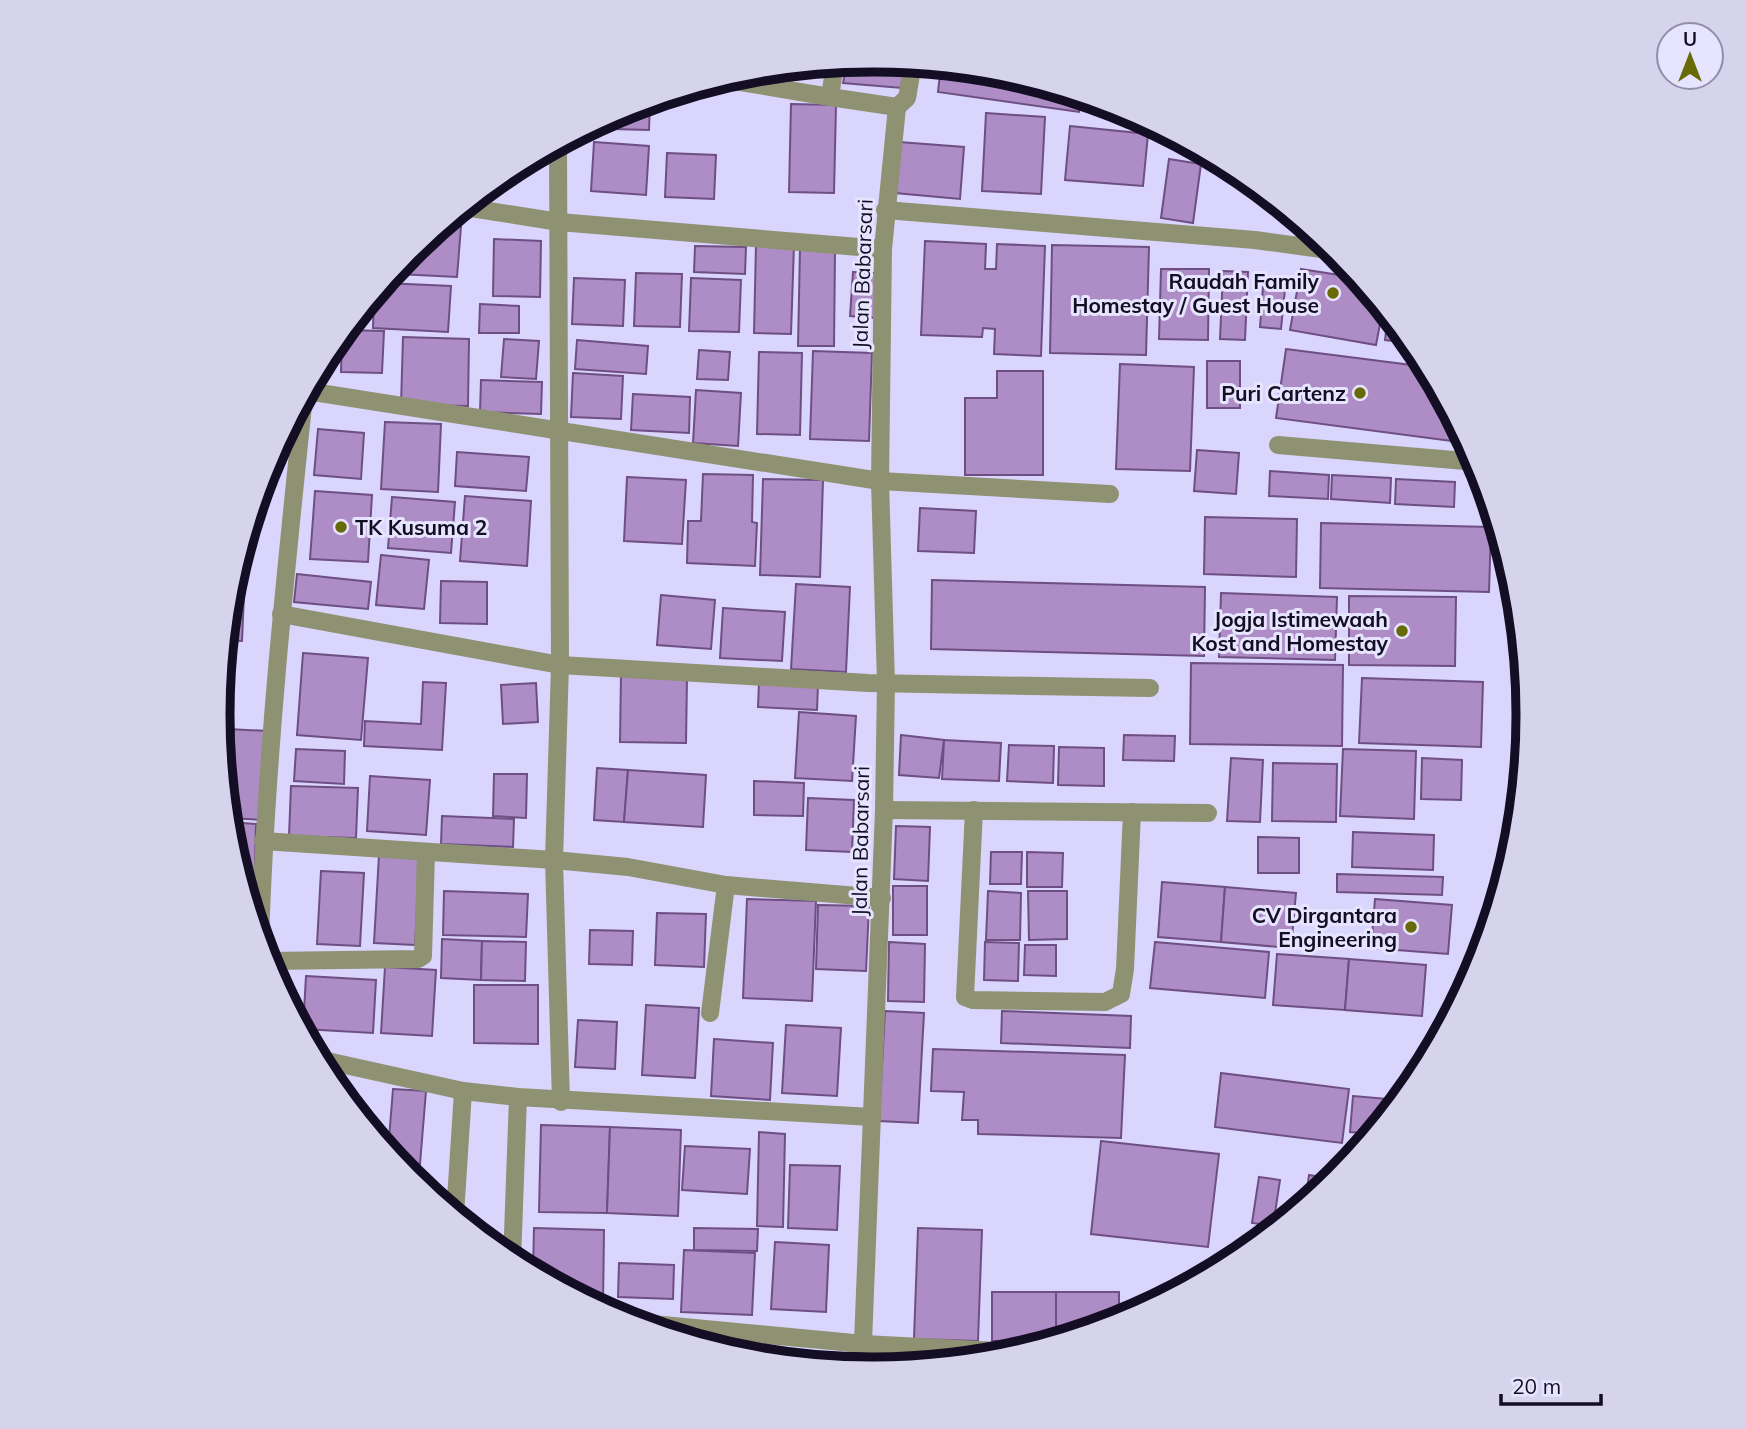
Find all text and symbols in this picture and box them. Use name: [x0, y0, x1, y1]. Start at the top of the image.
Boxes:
north arrow: [1655, 21, 1725, 91]
text: U: [1683, 27, 1697, 51]
street label: Jalan Babarsari: [846, 199, 878, 349]
place label: Raudah Family Homestay / Guest House: [1072, 268, 1320, 318]
marker: Raudah Family Homestay / Guest House: [1325, 285, 1341, 301]
place label: Puri Cartenz: [1221, 380, 1346, 406]
marker: Puri Cartenz: [1352, 385, 1368, 401]
place label: TK Kusuma 2: [355, 514, 487, 540]
marker: TK Kusuma 2: [333, 519, 349, 535]
place label: Jogja Istimewaah Kost and Homestay: [1192, 606, 1389, 656]
marker: Jogja Istimewaah Kost and Homestay: [1394, 623, 1410, 639]
street label: Jalan Babarsari: [846, 766, 874, 916]
place label: CV Dirgantara Engineering: [1252, 902, 1397, 952]
marker: CV Dirgantara Engineering: [1403, 919, 1419, 935]
scale bar: [1501, 1362, 1601, 1406]
text: 20 m: [1512, 1373, 1561, 1399]

